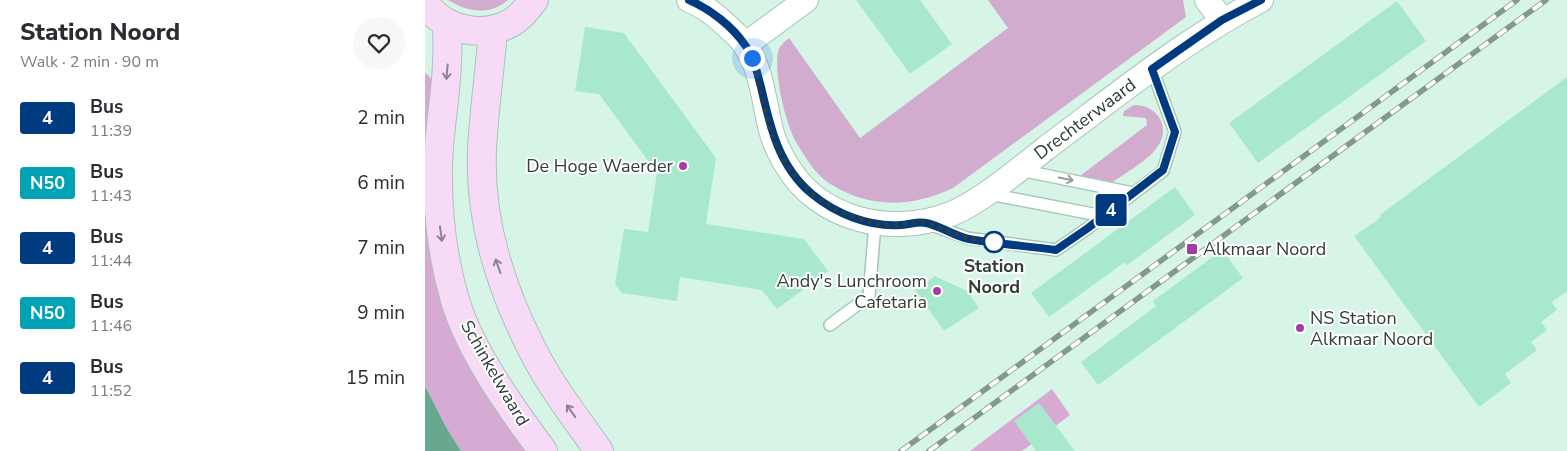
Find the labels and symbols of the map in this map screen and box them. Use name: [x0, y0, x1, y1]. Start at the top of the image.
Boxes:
your location: [740, 46, 765, 71]
one-way arrow: [442, 64, 451, 80]
street label: Drechterwaard: [1029, 73, 1141, 165]
place label: De Hoge Waerder: [526, 154, 674, 178]
marker: De Hoge Waerder: [677, 160, 689, 172]
one-way arrow: [1057, 175, 1073, 185]
line badge: 4: [1095, 194, 1127, 226]
one-way arrow: [437, 226, 447, 242]
marker: Station Noord: [983, 231, 1005, 253]
place label: Alkmaar Noord: [1203, 237, 1326, 261]
marker: Alkmaar Noord: [1185, 242, 1199, 256]
place label: Station Noord: [964, 254, 1024, 299]
one-way arrow: [492, 258, 502, 274]
place label: Andy's Lunchroom Cafetaria: [776, 269, 927, 314]
marker: Andy's Lunchroom Cafetaria: [931, 285, 943, 297]
place label: NS Station Alkmaar Noord: [1310, 306, 1433, 351]
street label: Schinkelwaard: [455, 316, 535, 430]
marker: NS Station Alkmaar Noord: [1294, 322, 1306, 334]
one-way arrow: [566, 404, 576, 418]

